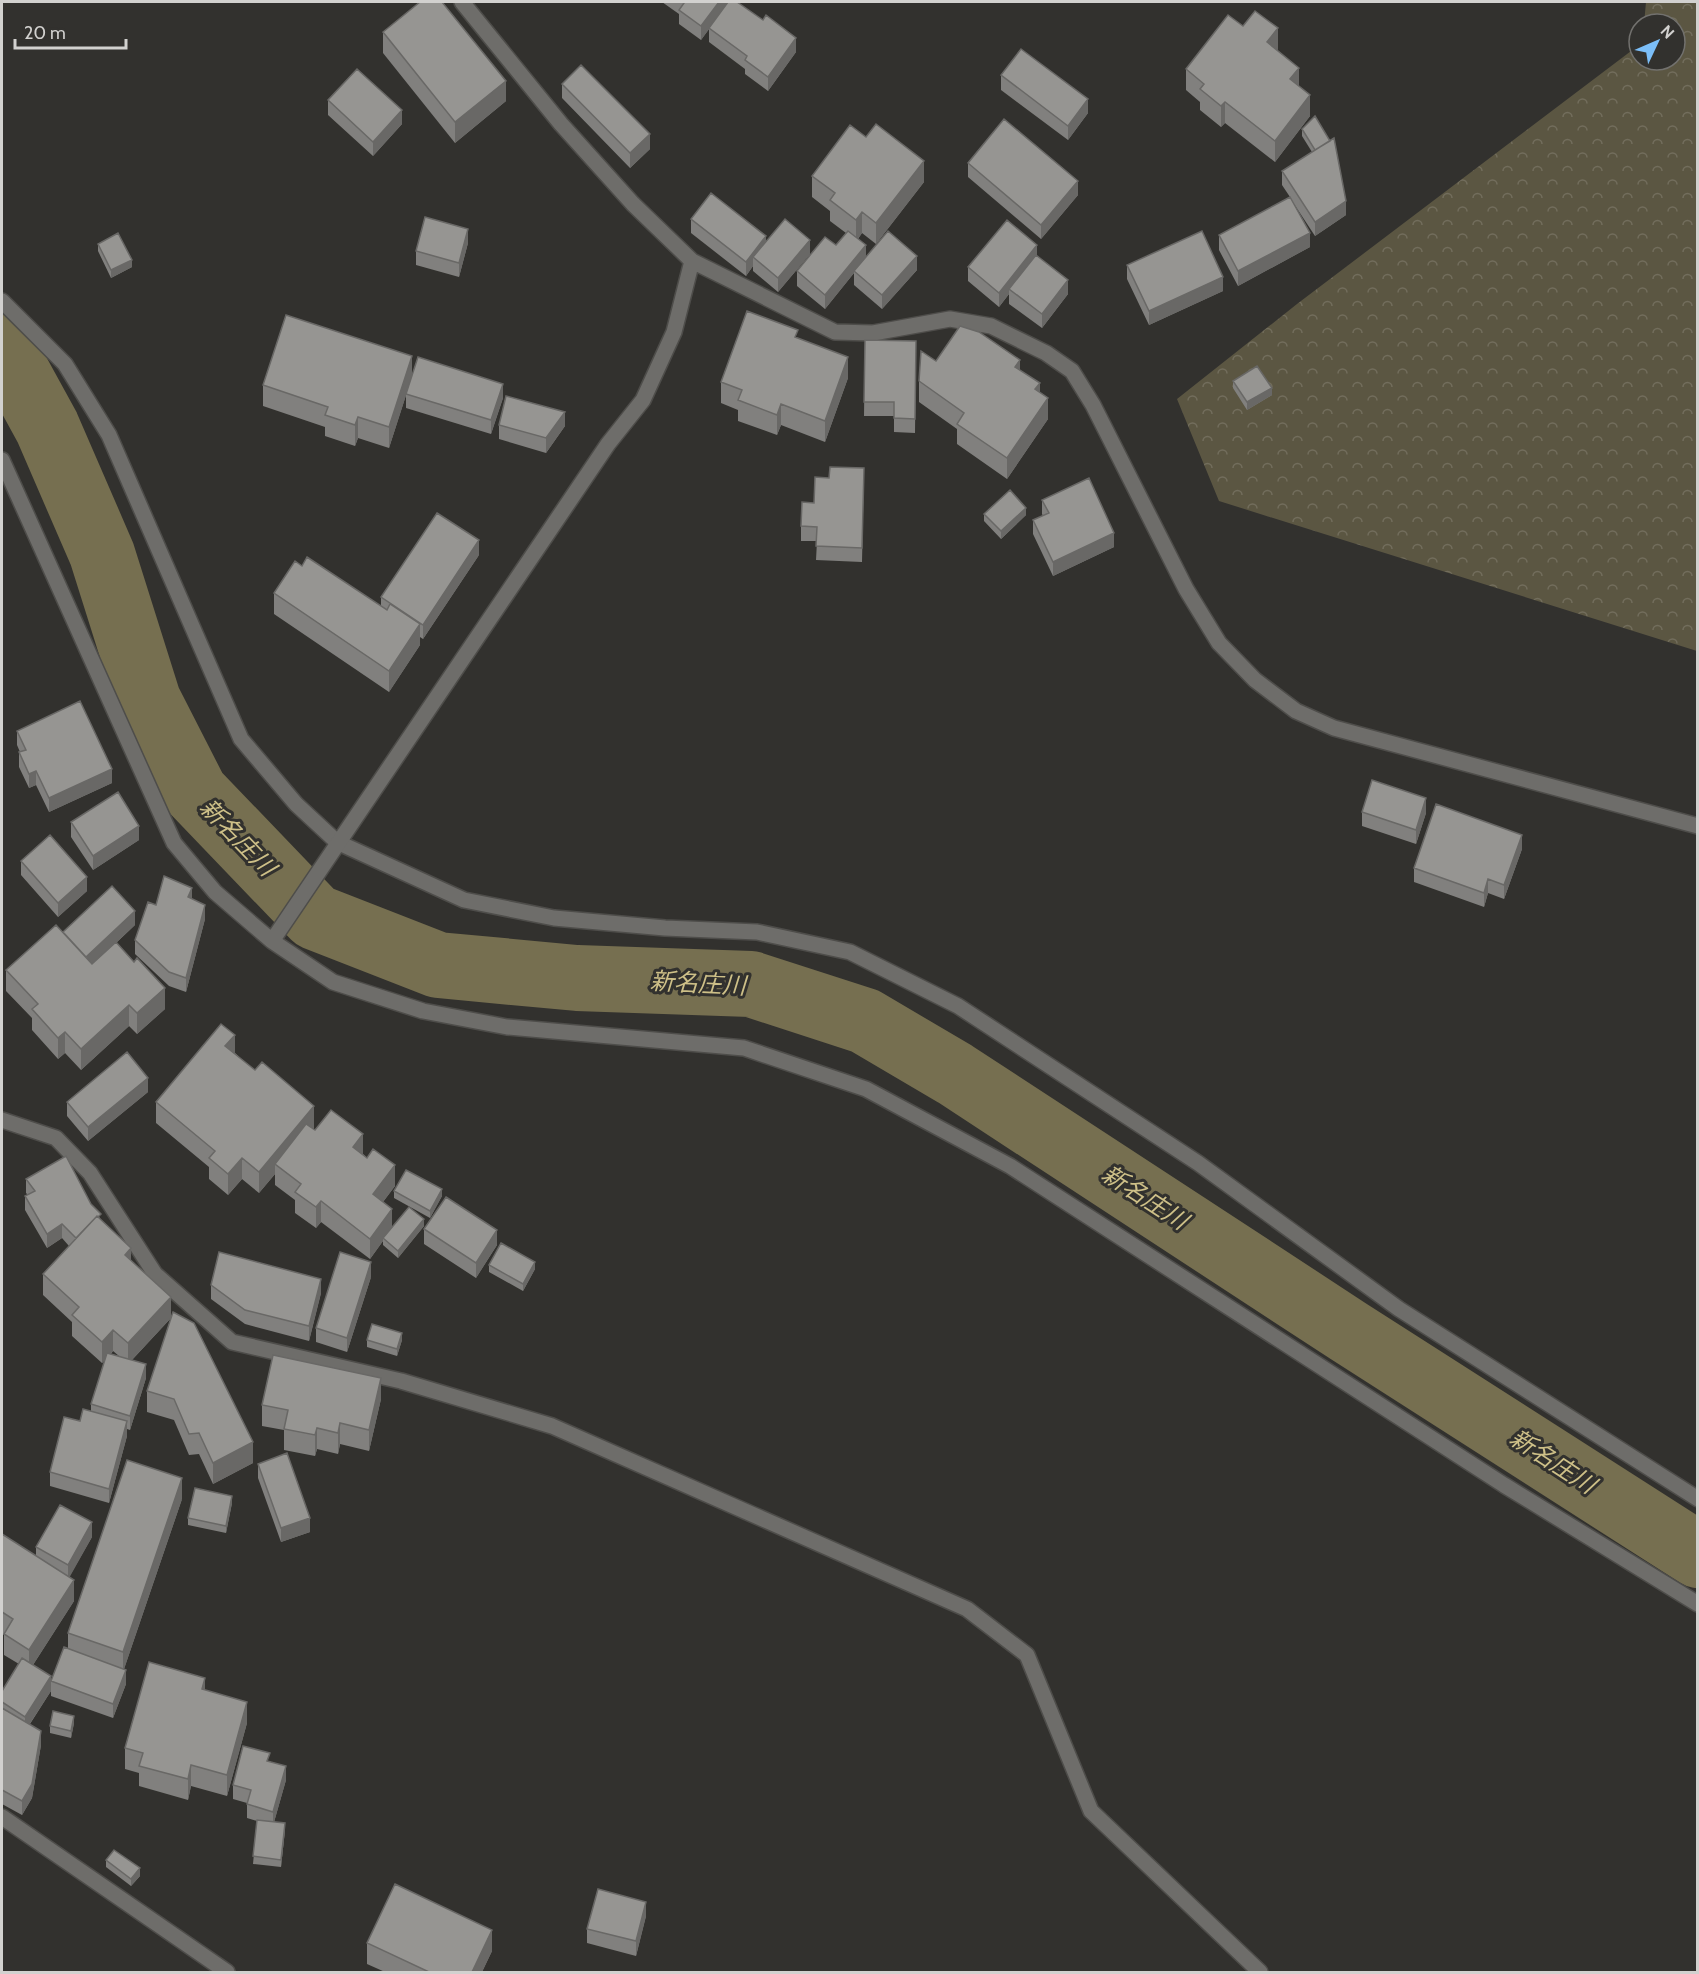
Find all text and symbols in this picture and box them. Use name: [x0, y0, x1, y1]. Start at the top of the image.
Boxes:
scale bar: [15, 12, 126, 50]
north arrow: [1627, 12, 1687, 72]
text: N: [1657, 21, 1678, 43]
text: 20 m: [24, 22, 66, 44]
water label: 新名庄川: [194, 792, 284, 884]
water label: 新名庄川: [649, 966, 750, 1000]
water label: 新名庄川: [1097, 1159, 1196, 1237]
water label: 新名庄川: [1505, 1423, 1604, 1501]

